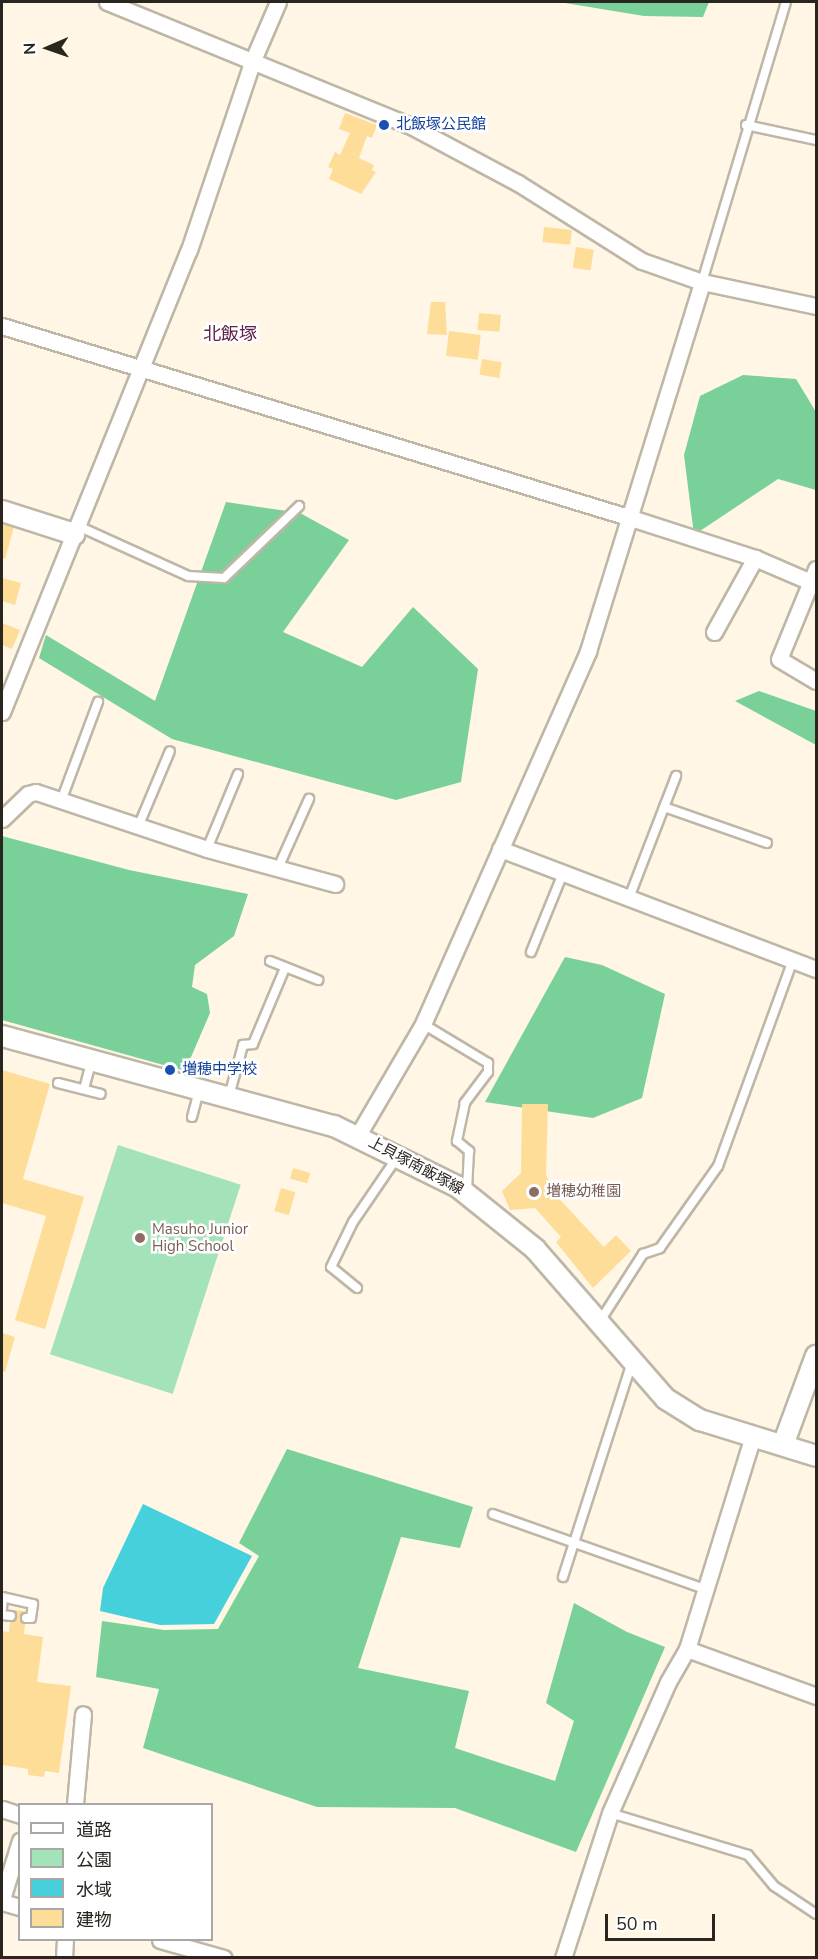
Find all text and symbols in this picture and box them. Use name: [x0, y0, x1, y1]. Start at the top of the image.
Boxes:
north arrow: [18, 18, 78, 78]
text: N: [19, 42, 41, 55]
place label: 北飯塚公民館: [396, 116, 486, 134]
marker: 北飯塚公民館: [377, 118, 391, 132]
district label: 北飯塚: [203, 323, 257, 345]
place label: 増穂中学校: [182, 1061, 257, 1079]
marker: 増穂中学校: [163, 1063, 177, 1077]
street label: 上貝塚南飯塚線: [365, 1133, 467, 1199]
place label: 増穂幼稚園: [546, 1183, 621, 1201]
marker: 増穂幼稚園: [527, 1185, 541, 1199]
place label: Masuho Junior High School: [152, 1220, 248, 1255]
marker: Masuho Junior High School: [133, 1231, 147, 1245]
legend: [18, 1803, 213, 1941]
text: 道路: [76, 1818, 112, 1842]
text: 公園: [76, 1848, 112, 1872]
text: 水域: [76, 1878, 112, 1902]
scale bar: [608, 1902, 718, 1940]
text: 建物: [76, 1908, 112, 1932]
text: 50 m: [616, 1912, 658, 1936]

